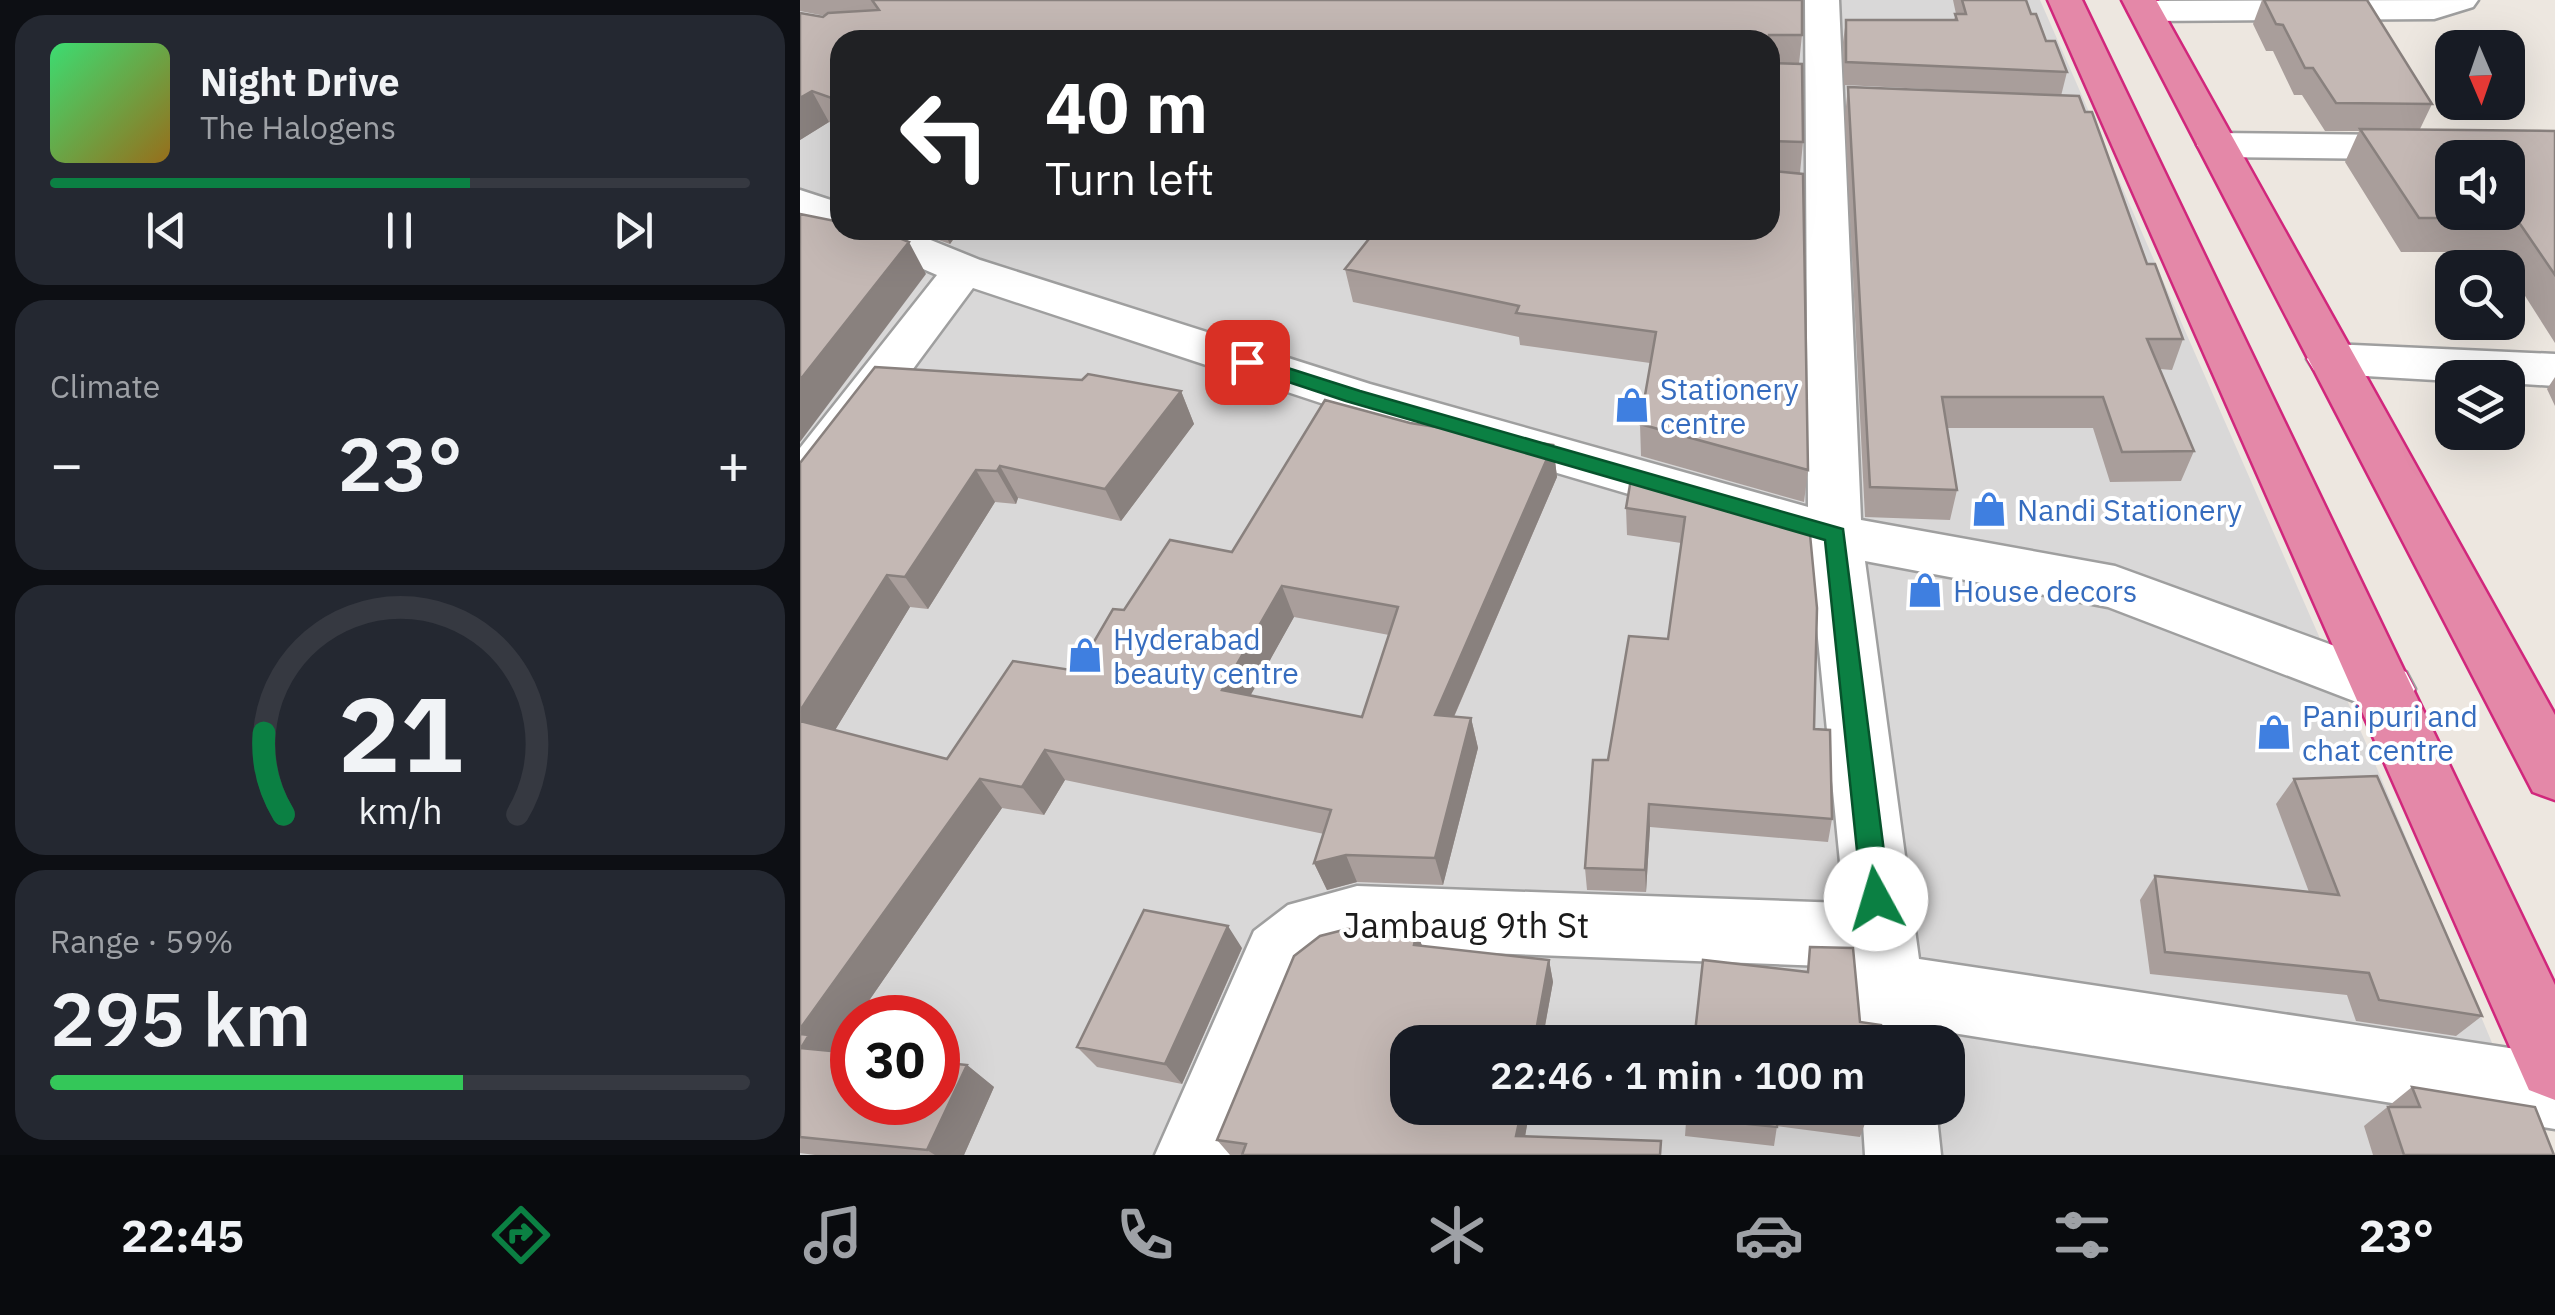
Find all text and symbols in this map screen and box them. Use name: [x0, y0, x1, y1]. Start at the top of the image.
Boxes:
north arrow: [2435, 30, 2525, 120]
map controls: [2435, 30, 2525, 450]
text: Night Drive: [200, 57, 400, 106]
text: 40 m: [1045, 61, 1208, 152]
icon: left: [880, 70, 1010, 200]
text: The Halogens: [200, 106, 396, 148]
button: sound: [2435, 140, 2525, 230]
text: Turn left: [1045, 149, 1214, 207]
icon: previous: [139, 203, 194, 258]
icon: pause: [372, 203, 427, 258]
icon: next: [606, 203, 661, 258]
button: search: [2435, 250, 2525, 340]
pin: [1205, 320, 1290, 405]
icon: arrive: [1220, 335, 1275, 390]
button: layers: [2435, 360, 2525, 450]
text: Climate: [50, 365, 160, 407]
place label: Stationery centre: [1660, 369, 1799, 442]
shop icon: Stationery centre: [1613, 386, 1651, 424]
text: 23°: [337, 414, 463, 512]
text: −: [50, 428, 83, 499]
text: +: [717, 428, 750, 499]
shop icon: Nandi Stationery: [1970, 490, 2008, 528]
place label: Nandi Stationery: [2017, 490, 2242, 529]
shop icon: House decors: [1906, 571, 1944, 609]
place label: House decors: [1953, 571, 2137, 610]
place label: Hyderabad beauty centre: [1113, 619, 1299, 692]
shop icon: Hyderabad beauty centre: [1066, 636, 1104, 674]
text: 21: [338, 665, 462, 801]
place label: Pani puri and chat centre: [2302, 696, 2478, 769]
shop icon: Pani puri and chat centre: [2255, 713, 2293, 751]
text: km/h: [358, 787, 442, 834]
position arrow: [1824, 847, 1928, 951]
street label: Jambaug 9th St: [1343, 902, 1589, 948]
text: Range · 59%: [50, 920, 233, 962]
text: 295 km: [50, 969, 311, 1067]
speed limit sign: 30: [830, 995, 960, 1125]
text: 22:46 · 1 min · 100 m: [1490, 1050, 1865, 1099]
icon: directions: [486, 1200, 556, 1270]
icon: music: [798, 1200, 868, 1270]
icon: phone: [1110, 1200, 1180, 1270]
icon: climate: [1422, 1200, 1492, 1270]
icon: car: [1734, 1200, 1804, 1270]
icon: filters: [2047, 1200, 2117, 1270]
text: 22:45: [121, 1206, 244, 1264]
text: 23°: [2359, 1206, 2434, 1264]

